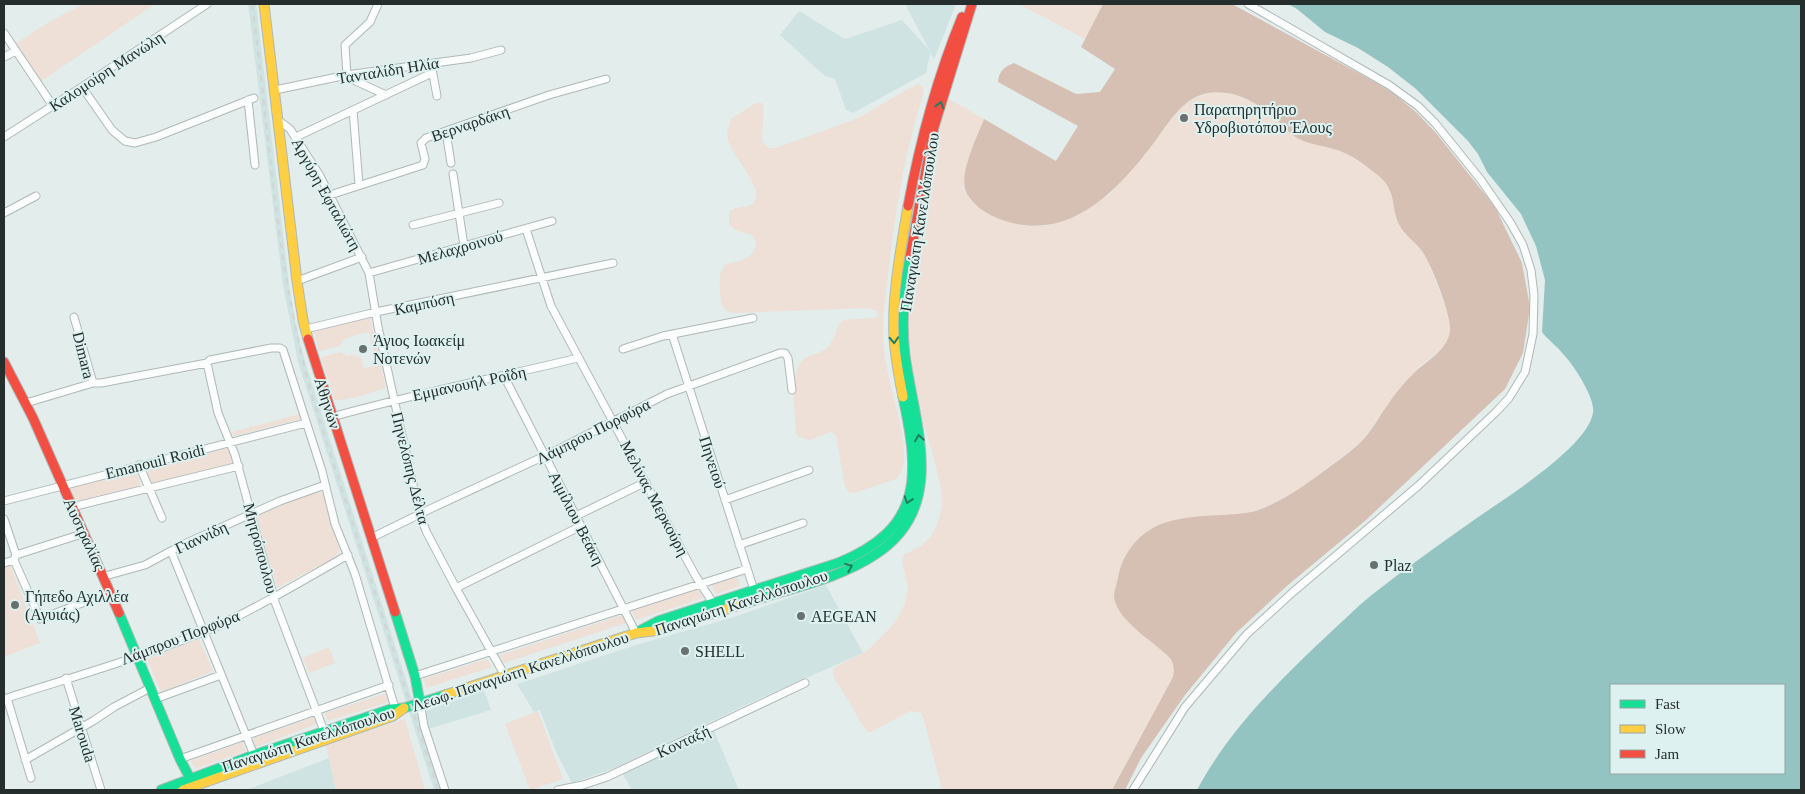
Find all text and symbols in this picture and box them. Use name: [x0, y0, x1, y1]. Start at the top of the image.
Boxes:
street label: Καλομοίρη Μανώλη: [46, 28, 167, 116]
street label: Τανταλίδη Ηλία: [336, 54, 441, 88]
place label: Παρατηρητήριο Υδροβιοτόπου Έλους: [1194, 101, 1332, 137]
street label: Βερναρδάκη: [429, 102, 512, 146]
one-way arrow: [935, 102, 945, 110]
marker: Παρατηρητήριο Υδροβιοτόπου Έλους: [1178, 112, 1190, 124]
street label: Παναγιώτη Κανελλόπουλου: [897, 131, 943, 313]
street label: Αργύρη Εφταλιώτη: [288, 135, 365, 254]
street label: Μελαχροινού: [416, 227, 505, 269]
street label: Καμπύση: [393, 289, 456, 319]
street label: Dimara: [69, 330, 98, 380]
place label: Άγιος Ιωακείμ Νοτενών: [373, 332, 465, 367]
one-way arrow: [889, 336, 900, 344]
marker: Άγιος Ιωακείμ Νοτενών: [357, 343, 369, 355]
street label: Εμμανουήλ Ροΐδη: [411, 363, 528, 405]
street label: Αθηνών: [310, 376, 344, 431]
street label: Λάμπρου Πορφύρα: [533, 395, 654, 468]
street label: Πηνελόπης Δέλτα: [387, 410, 433, 527]
one-way arrow: [914, 433, 925, 441]
street label: Πηνειού: [695, 434, 729, 491]
street label: Μελίνας Μερκούρη: [616, 438, 692, 559]
street label: Emanouil Roidi: [104, 441, 207, 482]
street label: Αιμίλιου Βεάκη: [545, 469, 607, 568]
street label: Αυστραλίας: [60, 495, 109, 574]
one-way arrow: [904, 495, 914, 504]
street label: Μητρόπουλου: [239, 501, 281, 595]
street label: Γιαννίδη: [172, 518, 231, 558]
place label: Plaz: [1384, 557, 1412, 574]
marker: Plaz: [1368, 559, 1380, 571]
one-way arrow: [844, 563, 853, 573]
street label: Παναγιώτη Κανελλόπουλου: [653, 566, 830, 639]
place label: Γήπεδο Αχιλλέα (Αγυιάς): [25, 588, 129, 624]
marker: Γήπεδο Αχιλλέα (Αγυιάς): [9, 599, 21, 611]
street label: Λάμπρου Πορφύρα: [118, 607, 243, 669]
place label: AEGEAN: [811, 608, 877, 625]
marker: AEGEAN: [795, 610, 807, 622]
street label: Λεωφ. Παναγιώτη Κανελλόπουλου: [410, 628, 631, 716]
place label: SHELL: [695, 643, 745, 660]
marker: SHELL: [679, 645, 691, 657]
legend: [1610, 684, 1785, 774]
text: Fast: [1655, 696, 1681, 712]
street label: Παναγιώτη Κανελλόπουλου: [220, 703, 397, 776]
street label: Marouda: [66, 704, 99, 764]
text: Slow: [1655, 721, 1686, 737]
street label: Κονταξή: [654, 722, 713, 762]
text: Jam: [1655, 746, 1679, 762]

